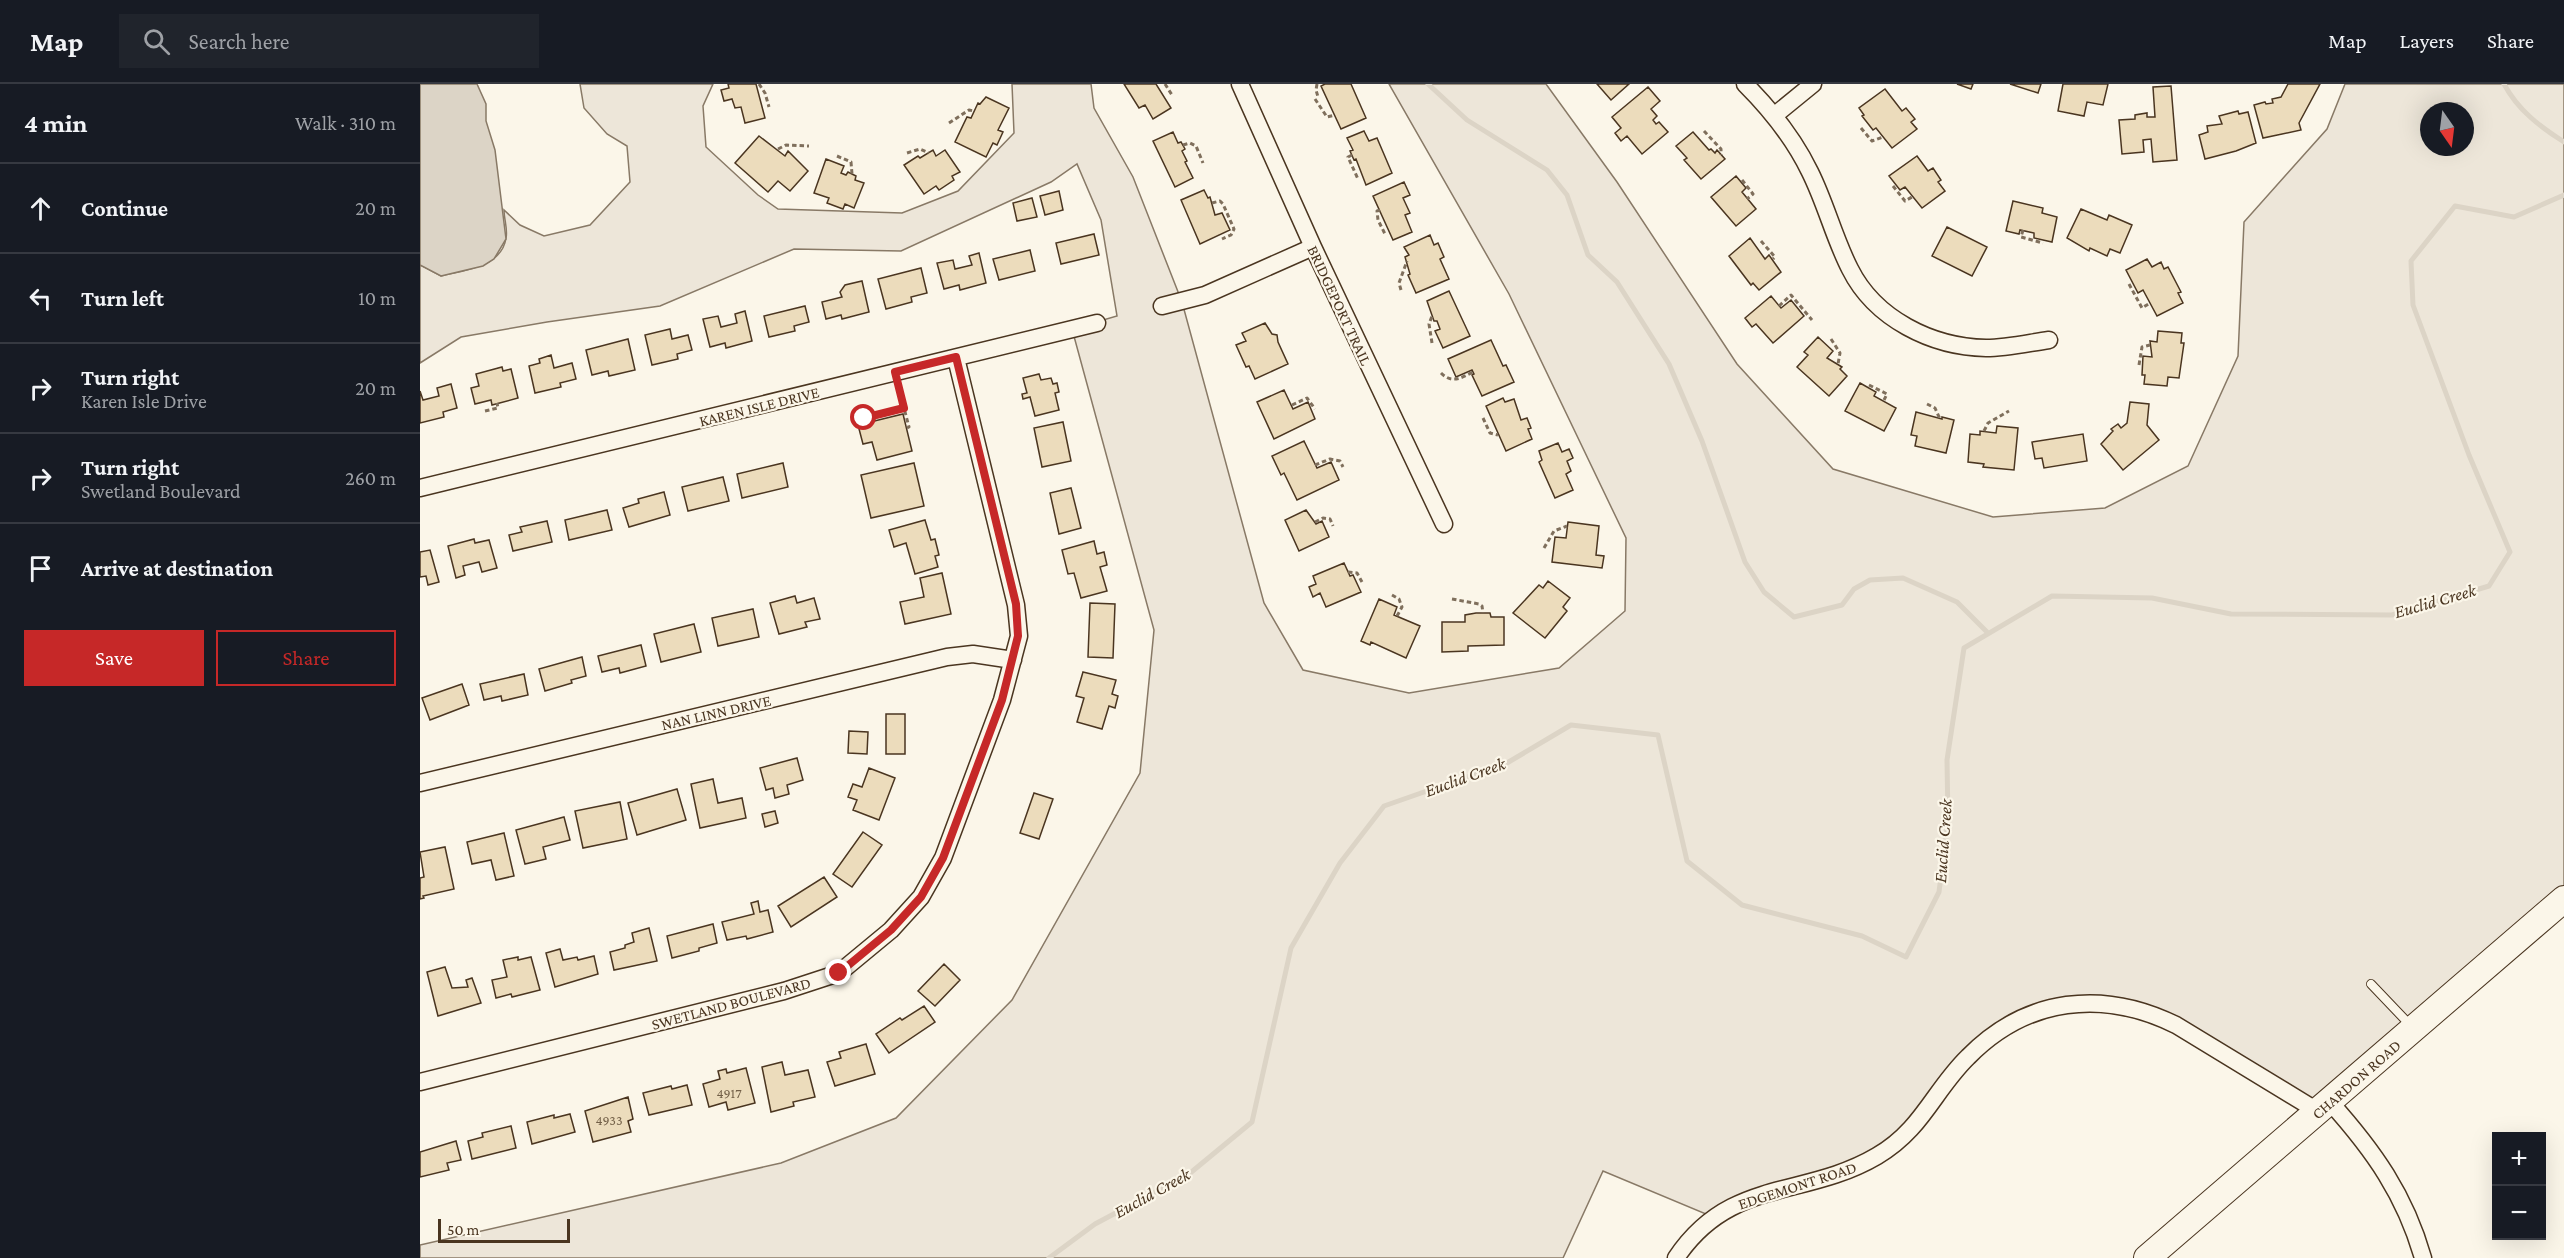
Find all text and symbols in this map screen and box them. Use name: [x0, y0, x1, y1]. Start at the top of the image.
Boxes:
search box: [119, 14, 539, 68]
icon: search: [140, 25, 173, 58]
text: Map: [30, 26, 83, 57]
text: Search here: [188, 29, 289, 54]
text: Map: [2328, 29, 2367, 53]
text: Layers: [2400, 29, 2454, 53]
text: Share: [2487, 29, 2534, 53]
north arrow: [2420, 102, 2474, 156]
text: 4 min: [24, 109, 88, 138]
text: Walk · 310 m: [295, 112, 396, 134]
icon: ahead: [24, 192, 57, 225]
text: Continue: [81, 196, 168, 221]
text: 20 m: [355, 197, 396, 219]
street label: BRIDGEPORT TRAIL: [1304, 243, 1375, 368]
icon: left: [24, 282, 57, 315]
text: Turn left: [81, 286, 164, 311]
text: 10 m: [358, 287, 396, 309]
text: Turn right: [81, 365, 179, 390]
icon: right: [24, 372, 57, 405]
text: 20 m: [355, 377, 396, 399]
street label: KAREN ISLE DRIVE: [697, 383, 821, 430]
text: Karen Isle Drive: [81, 390, 207, 412]
route start: [850, 404, 876, 430]
text: Turn right: [81, 455, 179, 480]
icon: right: [24, 462, 57, 495]
text: 260 m: [345, 467, 396, 489]
text: Swetland Boulevard: [81, 480, 241, 502]
icon: arrive: [24, 552, 57, 585]
text: Arrive at destination: [81, 556, 273, 581]
water label: Euclid Creek: [2392, 579, 2479, 622]
button: Save: [24, 630, 204, 686]
button: Share: [216, 630, 396, 686]
street label: NAN LINN DRIVE: [660, 692, 773, 733]
water label: Euclid Creek: [1422, 753, 1509, 801]
water label: Euclid Creek: [1930, 797, 1956, 884]
route end: [825, 959, 851, 985]
street label: SWETLAND BOULEVARD: [650, 974, 813, 1033]
street label: CHARDON ROAD: [2309, 1036, 2404, 1122]
house number: 4917: [716, 1085, 742, 1101]
house number: 4933: [595, 1112, 623, 1128]
map controls: [2492, 1132, 2546, 1240]
button: +: [2492, 1132, 2546, 1186]
street label: EDGEMONT ROAD: [1736, 1158, 1859, 1213]
water label: Euclid Creek: [1110, 1163, 1195, 1222]
button: −: [2492, 1186, 2546, 1240]
scale bar: [438, 1216, 570, 1244]
text: 50 m: [447, 1221, 479, 1238]

